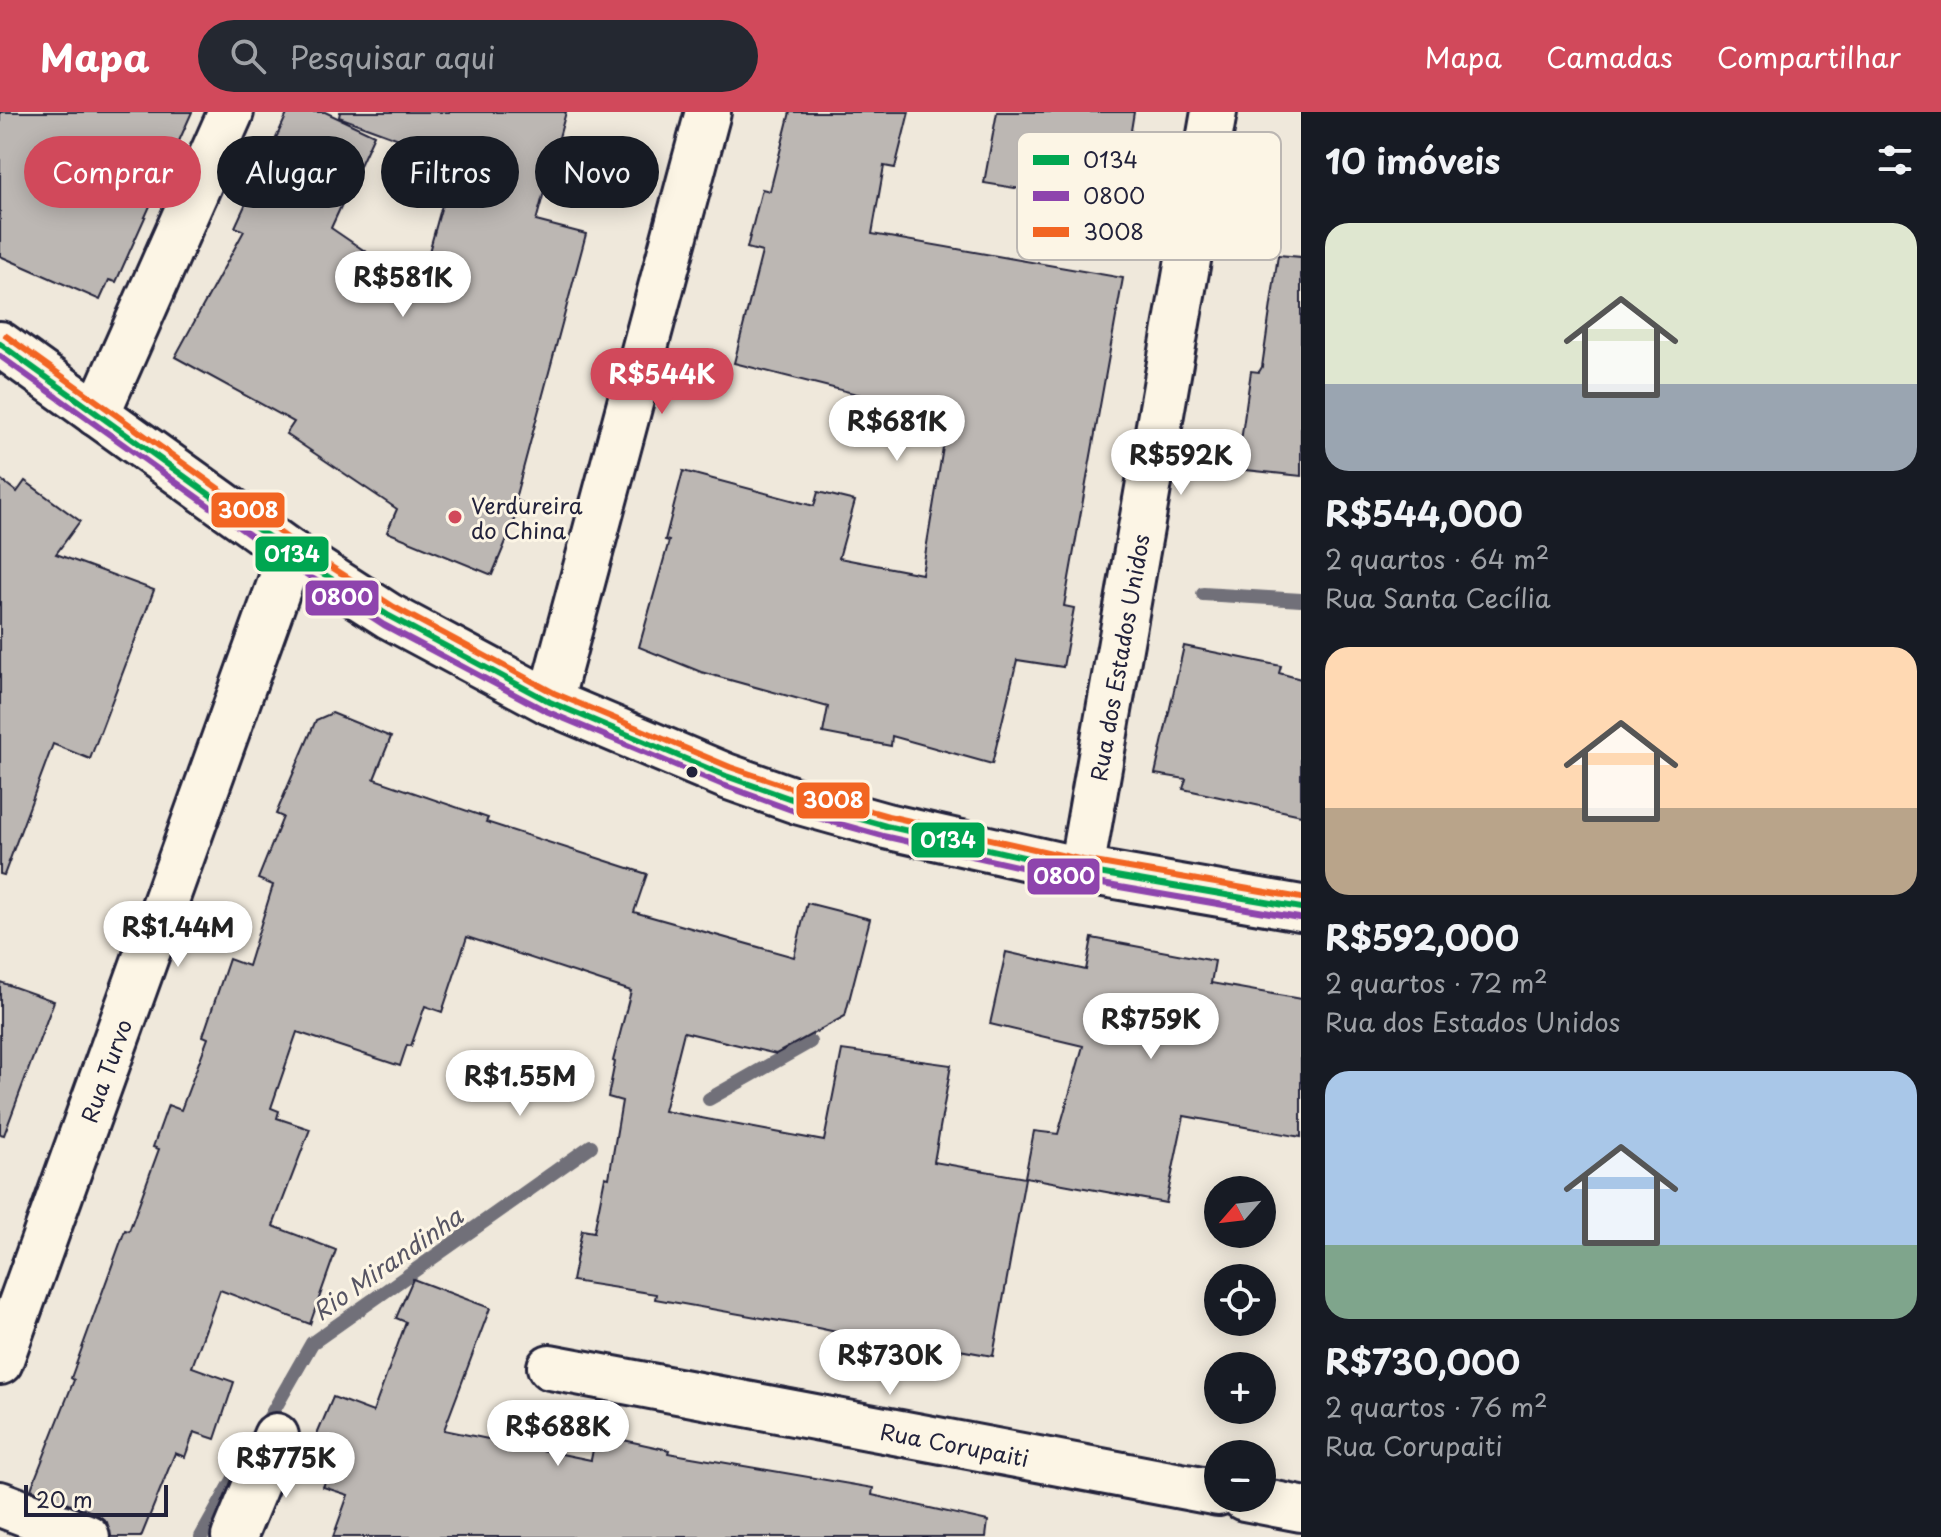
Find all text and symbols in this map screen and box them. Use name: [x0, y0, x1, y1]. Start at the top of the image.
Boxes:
search box: [198, 20, 758, 92]
text: Mapa: [40, 28, 150, 85]
icon: search: [226, 34, 270, 78]
text: Pesquisar aqui: [290, 34, 495, 79]
text: Mapa: [1425, 35, 1502, 78]
text: Camadas: [1546, 35, 1673, 78]
text: Compartilhar: [1717, 35, 1901, 78]
legend: [1017, 132, 1281, 260]
text: 10 imóveis: [1325, 134, 1501, 186]
chip: Comprar: [24, 136, 201, 208]
chip: Alugar: [217, 136, 365, 208]
chip: Filtros: [381, 136, 519, 208]
chip: Novo: [535, 136, 659, 208]
icon: filters: [1873, 138, 1917, 182]
text: 0134: [1083, 142, 1138, 175]
text: 0800: [1083, 178, 1145, 211]
text: 3008: [1083, 214, 1144, 247]
pin: R$581K: [338, 251, 468, 319]
text: R$581K: [353, 257, 453, 296]
icon: home: [1549, 275, 1693, 419]
pin: R$544K: [597, 348, 727, 416]
text: R$544K: [609, 354, 715, 393]
pin: R$681K: [832, 395, 962, 463]
text: R$681K: [847, 401, 947, 440]
pin: R$592K: [1116, 429, 1246, 497]
text: R$592K: [1129, 435, 1233, 474]
text: R$544,000: [1325, 487, 1523, 539]
place label: Verdureira do China: [471, 488, 583, 546]
line badge: 3008: [210, 491, 286, 529]
text: 3008: [217, 492, 279, 525]
marker: Verdureira do China: [446, 508, 464, 526]
street label: Rua dos Estados Unidos: [1080, 531, 1156, 783]
line badge: 0134: [254, 535, 330, 573]
text: 0134: [264, 536, 320, 569]
text: 2 quartos · 64 m²: [1325, 539, 1549, 578]
text: Rua Santa Cecília: [1325, 578, 1551, 617]
line badge: 0800: [304, 579, 380, 617]
text: 0800: [311, 579, 373, 612]
icon: home: [1549, 699, 1693, 843]
unlabelled marker: [684, 764, 700, 780]
line badge: 3008: [795, 781, 871, 820]
text: 3008: [802, 782, 864, 815]
line badge: 0134: [910, 821, 986, 859]
text: 0134: [920, 822, 976, 855]
line badge: 0800: [1026, 857, 1101, 896]
text: 0800: [1033, 858, 1095, 891]
pin: R$1.44M: [104, 901, 252, 969]
text: R$1.44M: [121, 907, 235, 946]
text: R$592,000: [1325, 911, 1519, 963]
text: 2 quartos · 72 m²: [1325, 963, 1548, 1002]
pin: R$759K: [1086, 993, 1216, 1061]
text: R$759K: [1101, 999, 1201, 1038]
text: Rua dos Estados Unidos: [1325, 1002, 1620, 1041]
street label: Rua Turvo: [71, 1014, 139, 1127]
pin: R$1.55M: [446, 1050, 594, 1118]
text: R$1.55M: [464, 1056, 576, 1095]
icon: home: [1549, 1123, 1693, 1267]
north arrow: [1204, 1176, 1276, 1248]
map controls: [1204, 1176, 1276, 1512]
water label: Rio Mirandinha: [304, 1197, 471, 1328]
button: locate: [1204, 1264, 1276, 1336]
pin: R$730K: [825, 1329, 955, 1397]
text: R$730K: [837, 1335, 943, 1374]
text: R$730,000: [1325, 1335, 1520, 1387]
button: +: [1204, 1352, 1276, 1424]
text: 2 quartos · 76 m²: [1325, 1387, 1548, 1426]
pin: R$688K: [493, 1400, 623, 1468]
text: R$688K: [505, 1406, 611, 1445]
street label: Rua Corupaiti: [878, 1413, 1032, 1474]
text: Rua Corupaiti: [1325, 1426, 1503, 1465]
pin: R$775K: [221, 1432, 351, 1500]
text: R$775K: [236, 1438, 336, 1477]
button: −: [1204, 1440, 1276, 1512]
scale bar: [24, 1481, 168, 1517]
text: 20 m: [36, 1482, 93, 1515]

